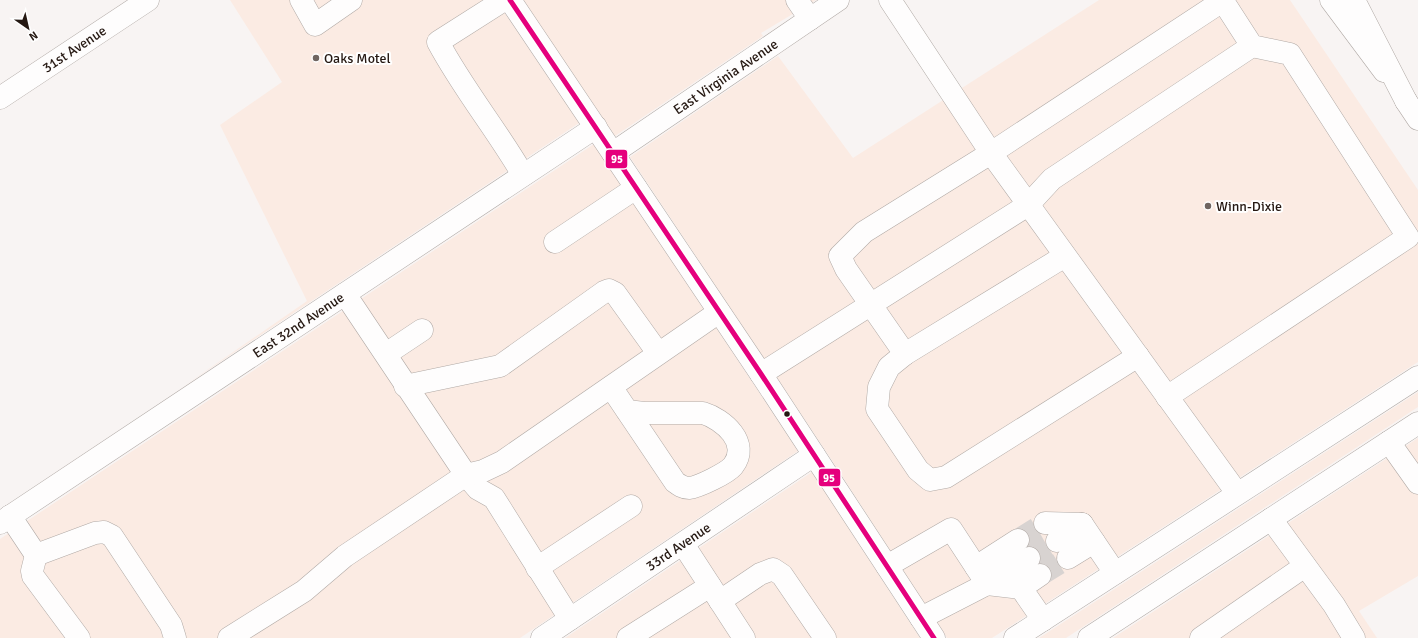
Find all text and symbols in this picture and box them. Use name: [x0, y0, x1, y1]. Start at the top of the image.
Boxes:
north arrow: [8, 8, 48, 48]
street label: 31st Avenue: [39, 22, 110, 77]
text: N: [27, 28, 40, 43]
street label: East Virginia Avenue: [670, 35, 781, 118]
place label: Oaks Motel: [324, 50, 391, 67]
marker: Oaks Motel: [311, 53, 321, 63]
line badge: 95: [605, 149, 628, 169]
text: 95: [611, 153, 623, 166]
place label: Winn-Dixie: [1216, 198, 1282, 215]
marker: Winn-Dixie: [1203, 201, 1213, 211]
street label: East 32nd Avenue: [250, 289, 347, 362]
unlabelled marker: [782, 409, 792, 419]
line badge: 95: [818, 468, 841, 487]
text: 95: [823, 472, 835, 485]
street label: 33rd Avenue: [643, 519, 714, 575]

